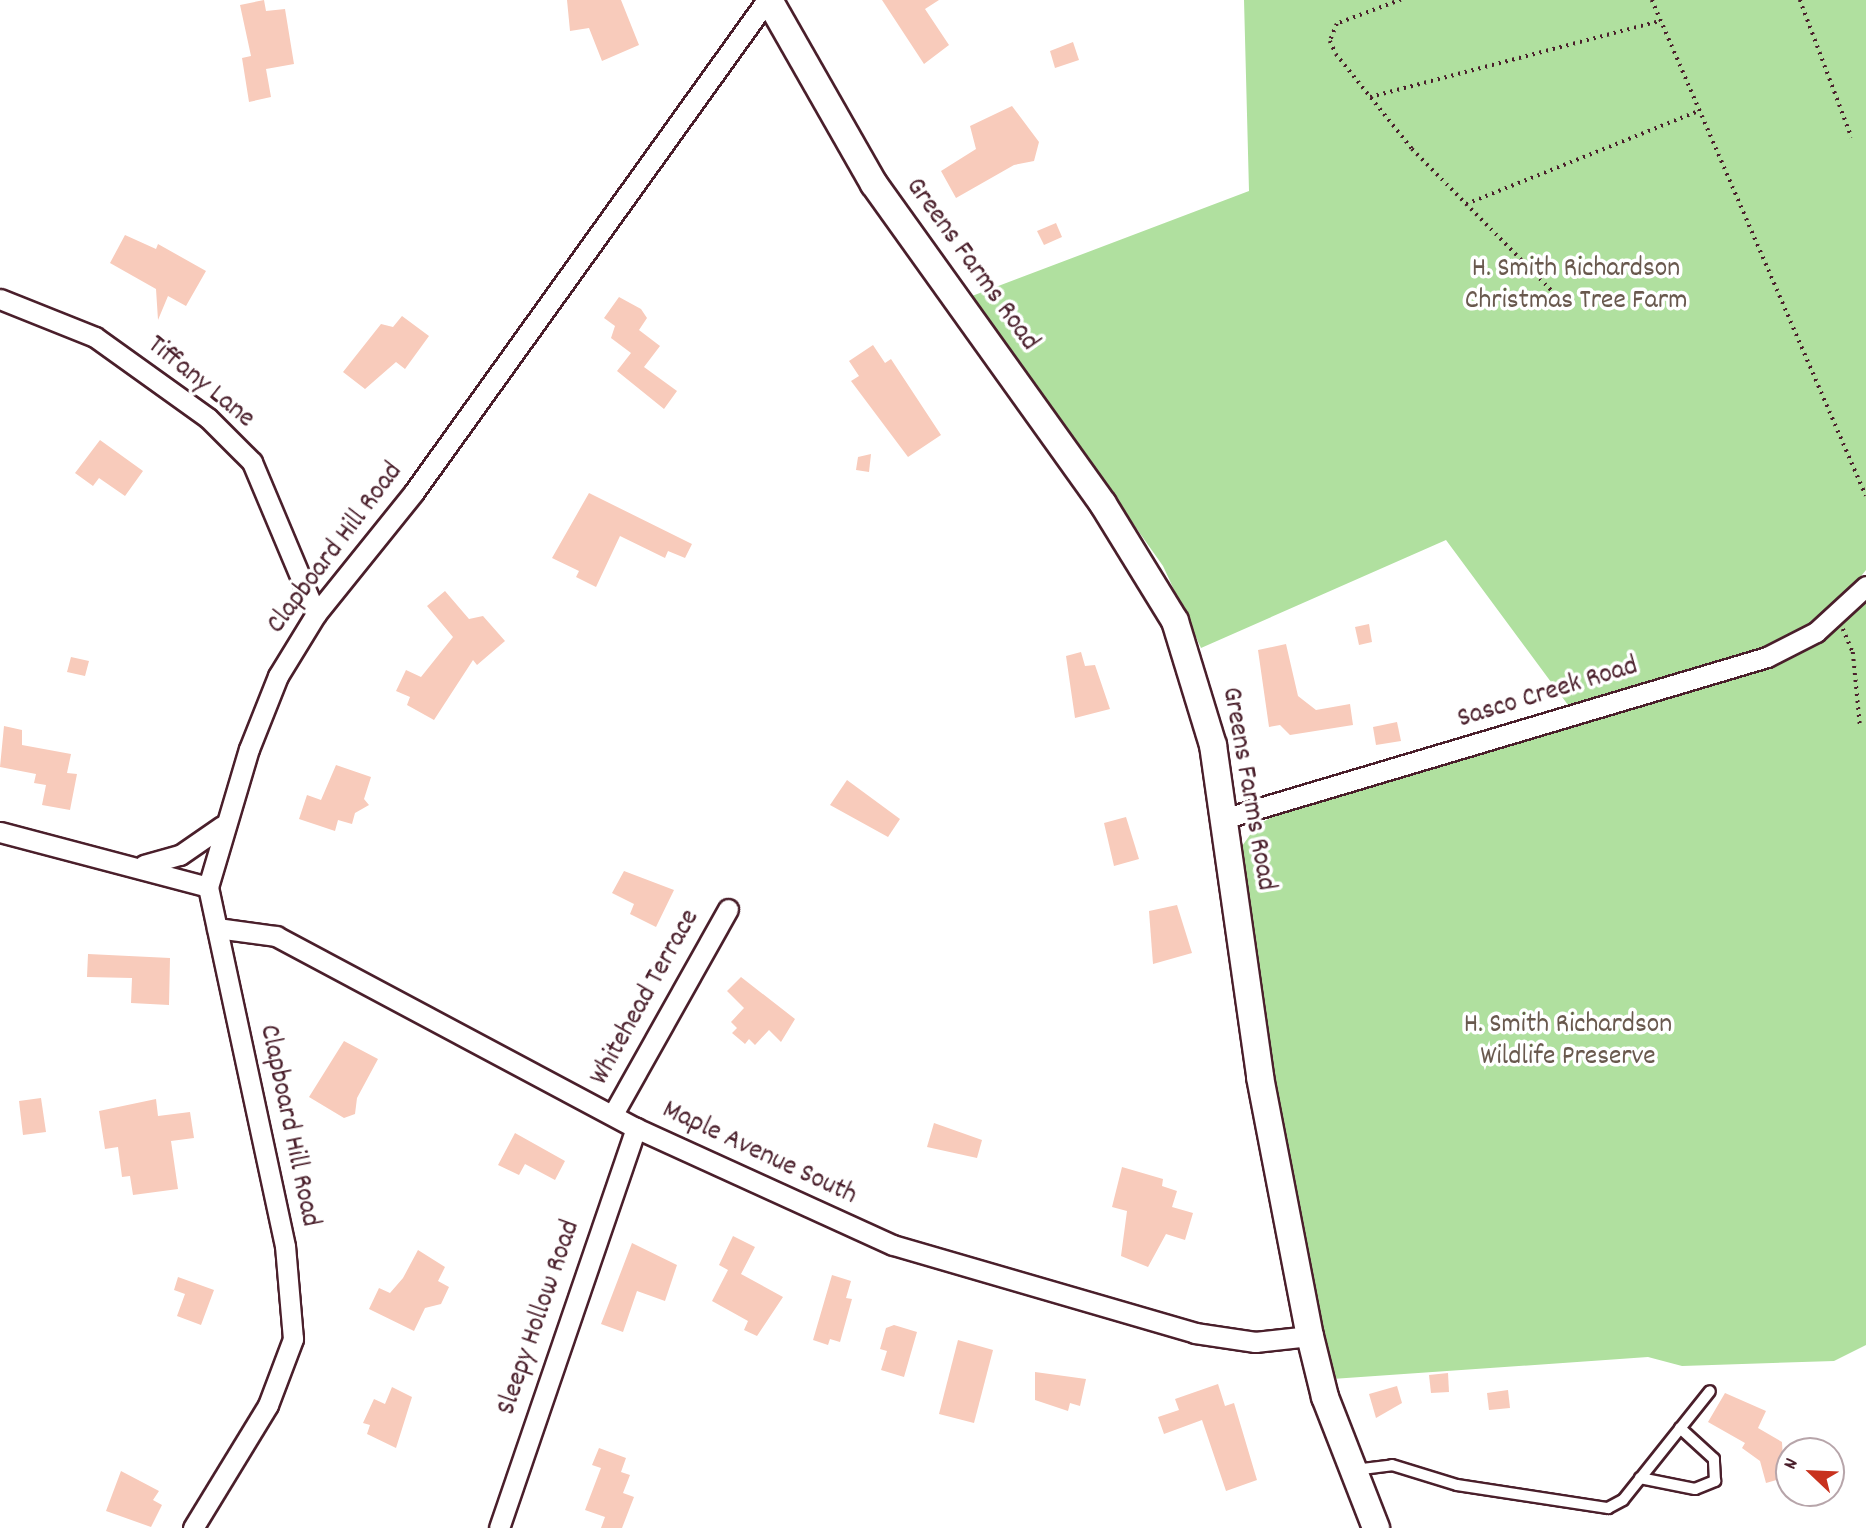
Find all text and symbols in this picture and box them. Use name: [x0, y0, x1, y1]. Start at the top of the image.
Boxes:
street label: Greens Farms Road: [897, 172, 1045, 358]
park label: H. Smith Richardson Christmas Tree Farm: [1465, 253, 1687, 319]
street label: Tiffany Lane: [139, 329, 261, 437]
street label: Clapboard Hill Road: [261, 457, 411, 641]
street label: Sasco Creek Road: [1454, 651, 1642, 737]
street label: Greens Farms Road: [1213, 685, 1281, 893]
street label: Whitehead Terrace: [584, 904, 708, 1092]
park label: H. Smith Richardson Wildlife Preserve: [1464, 1009, 1672, 1075]
street label: Clapboard Hill Road: [250, 1022, 326, 1230]
street label: Maple Avenue South: [656, 1094, 862, 1214]
street label: Sleepy Hollow Road: [491, 1216, 589, 1420]
north arrow: [1775, 1437, 1845, 1507]
text: N: [1778, 1455, 1806, 1474]

